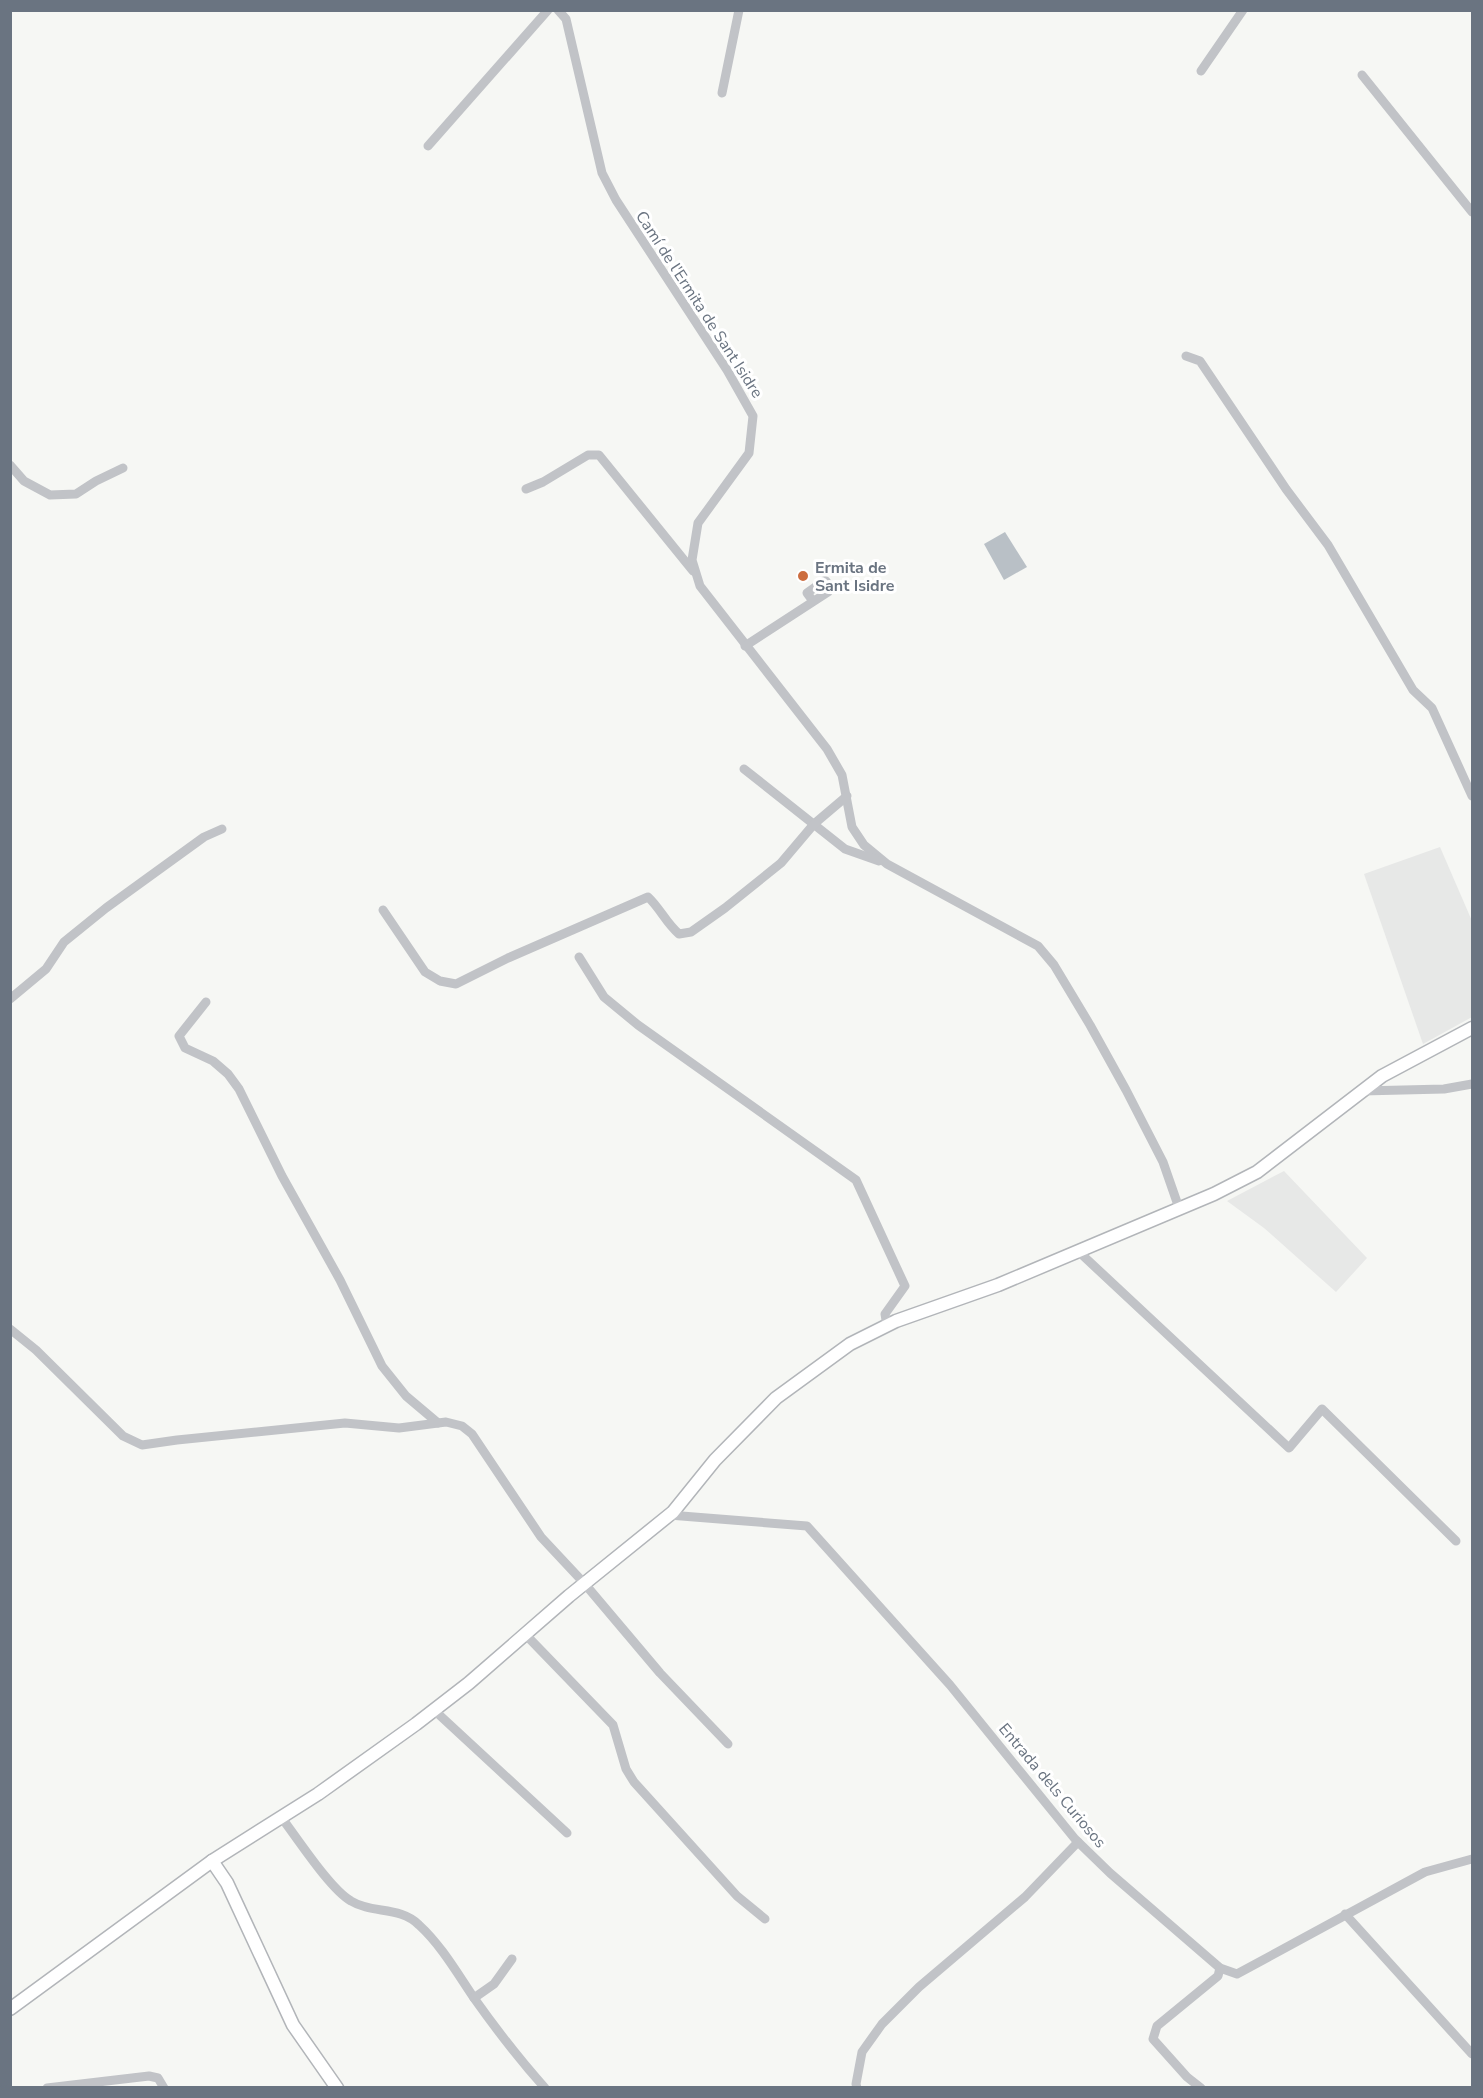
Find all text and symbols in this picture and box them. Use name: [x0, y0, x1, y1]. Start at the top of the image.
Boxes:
street label: Camí de l'Ermita de Sant Isidre: [630, 207, 768, 402]
place label: Ermita de Sant Isidre: [815, 557, 895, 597]
marker: Ermita de Sant Isidre: [796, 569, 810, 583]
street label: Entrada dels Curiosos: [993, 1719, 1111, 1853]

